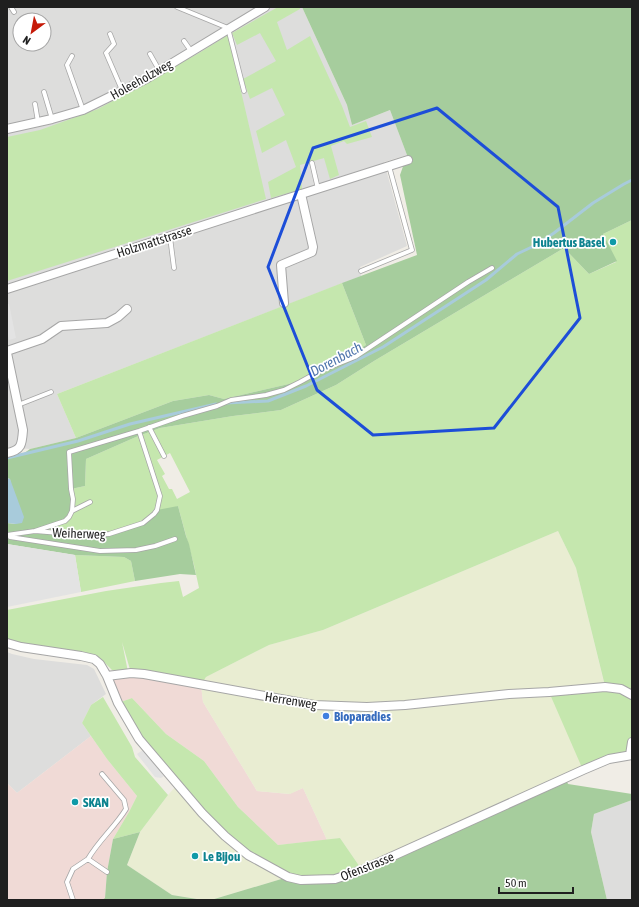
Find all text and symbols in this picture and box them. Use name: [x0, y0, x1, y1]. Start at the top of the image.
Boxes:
north arrow: [12, 12, 52, 52]
text: N: [21, 34, 33, 47]
street label: Holeeholzweg: [108, 56, 175, 103]
street label: Holzmattstrasse: [115, 222, 194, 261]
place label: Hubertus Basel: [533, 235, 606, 250]
marker: Hubertus Basel: [608, 237, 618, 247]
water label: Dorenbach: [307, 339, 365, 379]
street label: Weiherweg: [52, 525, 106, 542]
street label: Herrenweg: [264, 689, 318, 712]
place label: Bioparadies: [334, 709, 391, 724]
marker: Bioparadies: [321, 711, 331, 721]
place label: SKAN: [83, 795, 109, 810]
marker: SKAN: [70, 797, 80, 807]
place label: Le Bijou: [203, 849, 240, 864]
street label: Ofenstrasse: [338, 849, 396, 884]
marker: Le Bijou: [190, 851, 200, 861]
scale bar: [499, 869, 573, 895]
text: 50 m: [505, 876, 527, 890]

